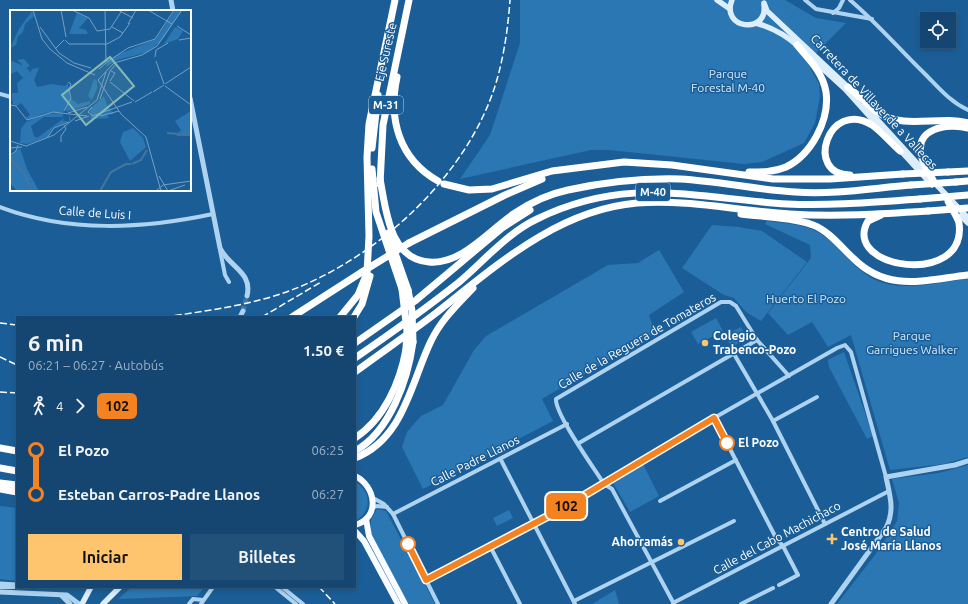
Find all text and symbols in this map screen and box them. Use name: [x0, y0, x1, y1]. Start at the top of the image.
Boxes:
inset map: [10, 10, 191, 191]
map controls: [920, 12, 956, 48]
button: locate: [920, 12, 956, 48]
street label: Eje Sureste: [372, 21, 399, 83]
street label: Carretera de Villaverde a Vallecas: [808, 32, 940, 172]
park label: Parque Forestal M-40: [691, 67, 765, 94]
road number: M-31: [369, 96, 403, 114]
road number: M-40: [636, 183, 670, 201]
street label: Calle de Luis I: [58, 203, 132, 222]
street label: Calle de la Reguera de Tomateros: [556, 290, 718, 391]
park label: Huerto El Pozo: [766, 292, 846, 305]
place label: Colegio Trabenco-Pozo: [713, 329, 796, 356]
park label: Parque Garrigues Walker: [866, 329, 958, 356]
text: 6 min: [28, 330, 84, 355]
marker: Colegio Trabenco-Pozo: [700, 338, 710, 348]
text: 1.50 €: [303, 342, 344, 359]
text: 06:21 – 06:27 · Autobús: [28, 358, 164, 372]
icon: walk: [28, 395, 50, 417]
icon: forward: [69, 395, 91, 417]
text: 102: [105, 398, 129, 414]
text: 4: [56, 399, 63, 413]
street label: Calle Padre Llanos: [428, 433, 521, 489]
marker: El Pozo: [719, 435, 735, 451]
place label: El Pozo: [738, 436, 779, 449]
text: El Pozo: [58, 442, 109, 459]
text: 06:25: [311, 443, 344, 457]
text: Esteban Carros-Padre Llanos: [58, 486, 260, 503]
text: 06:27: [311, 487, 344, 501]
line badge: 102: [543, 493, 589, 519]
text: 102: [554, 498, 578, 514]
street label: Calle del Cabo Machichaco: [711, 498, 843, 577]
place label: Centro de Salud José María Llanos: [841, 525, 942, 552]
marker: Centro de Salud José María Llanos: [826, 533, 838, 545]
button: Iniciar: [28, 534, 182, 580]
button: Billetes: [190, 534, 344, 580]
place label: Ahorramás: [612, 535, 673, 548]
unlabelled marker: [400, 536, 416, 552]
marker: Ahorramás: [676, 537, 686, 547]

